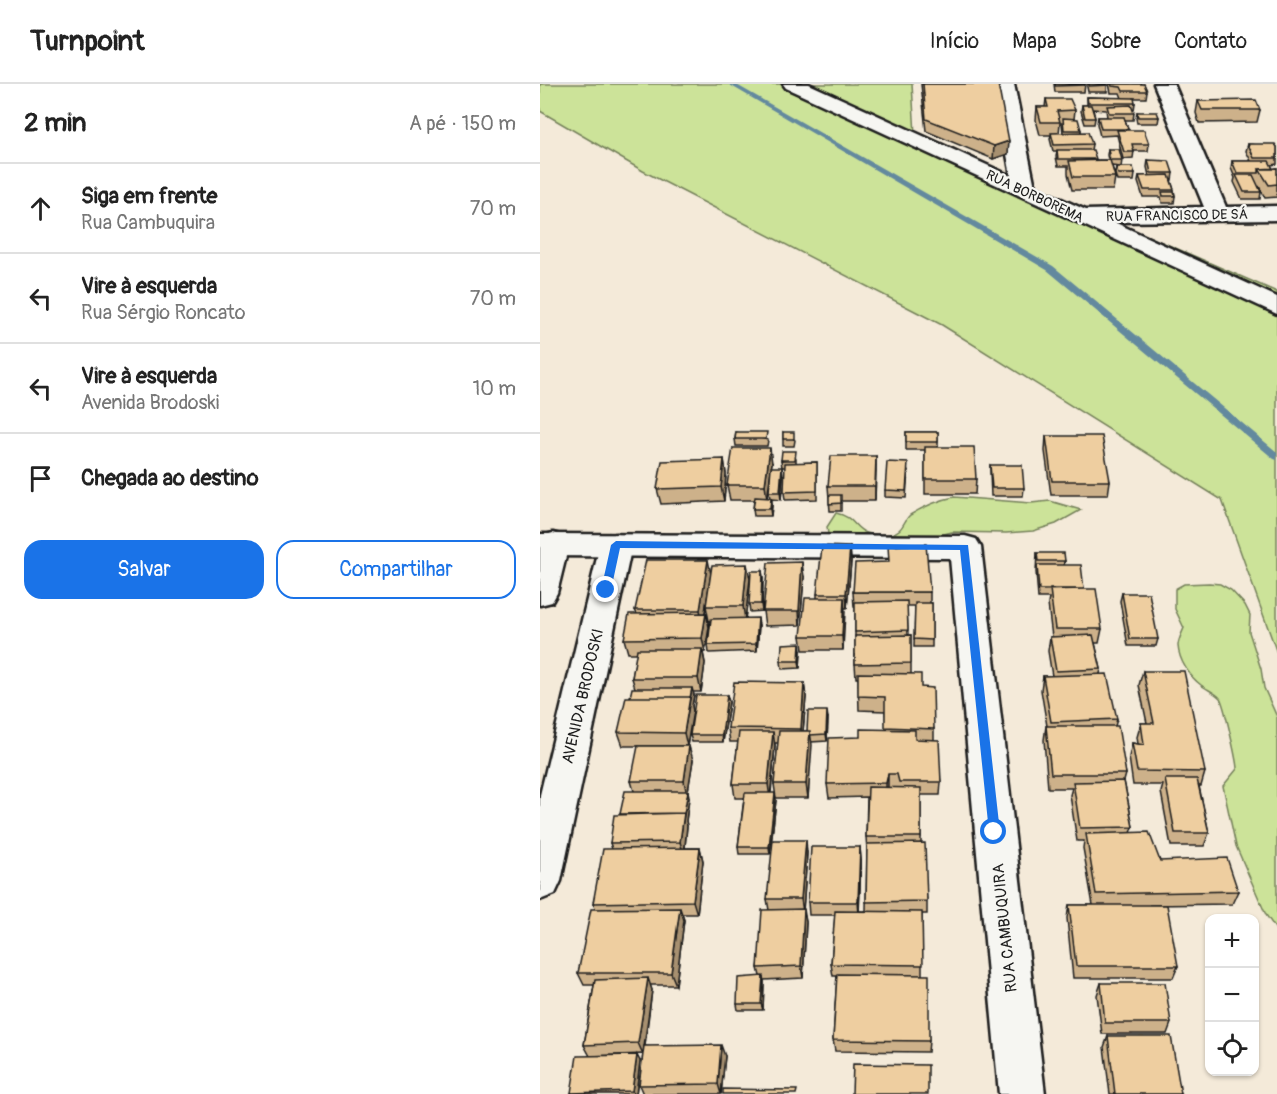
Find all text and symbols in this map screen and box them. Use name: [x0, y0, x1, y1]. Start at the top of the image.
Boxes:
text: Turnpoint: [30, 24, 144, 59]
text: Início: [930, 28, 979, 55]
text: Mapa: [1012, 28, 1057, 55]
text: Sobre: [1090, 28, 1141, 55]
text: Contato: [1174, 28, 1247, 55]
text: 2 min: [24, 107, 86, 139]
text: A pé · 150 m: [409, 111, 516, 136]
street label: RUA BORBOREMA: [983, 166, 1086, 227]
text: Siga em frente: [81, 182, 217, 210]
icon: ahead: [24, 192, 57, 225]
text: 70 m: [470, 196, 516, 221]
street label: RUA FRANCISCO DE SÁ: [1106, 205, 1248, 225]
text: Rua Cambuquira: [81, 210, 215, 235]
text: Vire à esquerda: [81, 272, 217, 300]
icon: left: [24, 282, 57, 315]
text: 70 m: [470, 286, 516, 311]
text: Rua Sérgio Roncato: [81, 300, 246, 325]
text: Vire à esquerda: [81, 362, 217, 390]
icon: left: [24, 372, 57, 405]
text: 10 m: [472, 376, 516, 401]
text: Avenida Brodoski: [81, 390, 219, 415]
icon: arrive: [24, 462, 57, 495]
text: Chegada ao destino: [81, 464, 259, 492]
button: Salvar: [24, 540, 264, 599]
button: Compartilhar: [276, 540, 516, 599]
route end: [592, 576, 618, 602]
street label: AVENIDA BRODOSKI: [558, 627, 608, 766]
route start: [980, 818, 1006, 844]
street label: RUA CAMBUQUIRA: [988, 862, 1022, 993]
map controls: [1205, 914, 1259, 1076]
button: +: [1205, 914, 1259, 968]
button: −: [1205, 968, 1259, 1022]
button: locate: [1205, 1022, 1259, 1076]

